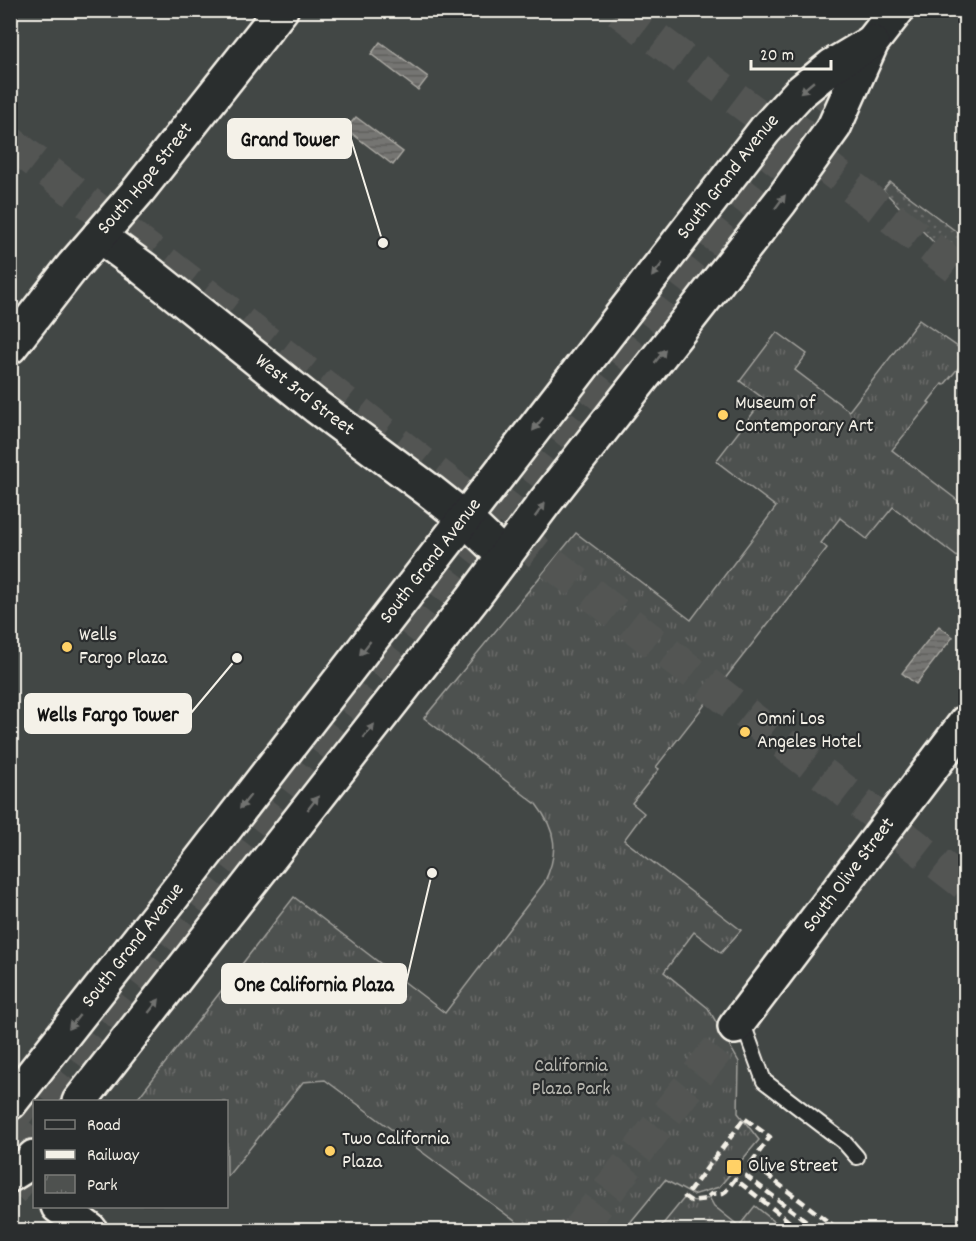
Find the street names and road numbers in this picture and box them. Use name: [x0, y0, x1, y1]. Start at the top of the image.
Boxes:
street label: South Grand Avenue: [671, 108, 787, 246]
street label: South Hope Street: [91, 117, 201, 242]
street label: West 3rd Street: [248, 348, 360, 444]
street label: South Grand Avenue: [374, 493, 489, 631]
street label: South Olive Street: [797, 812, 902, 939]
street label: South Grand Avenue: [76, 877, 192, 1014]

